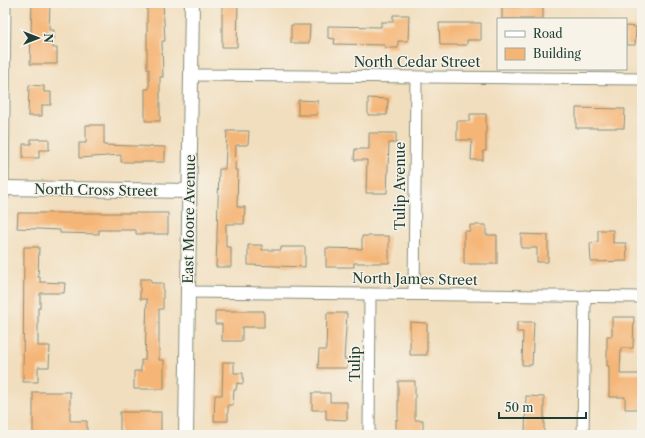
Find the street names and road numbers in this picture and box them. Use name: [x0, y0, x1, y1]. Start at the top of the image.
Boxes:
street label: North Cedar Street: [354, 53, 480, 71]
street label: Tulip Avenue: [391, 142, 409, 230]
street label: East Moore Avenue: [179, 154, 199, 284]
street label: North Cross Street: [34, 180, 158, 200]
street label: North James Street: [352, 269, 478, 289]
street label: Tulip: [346, 346, 364, 382]

